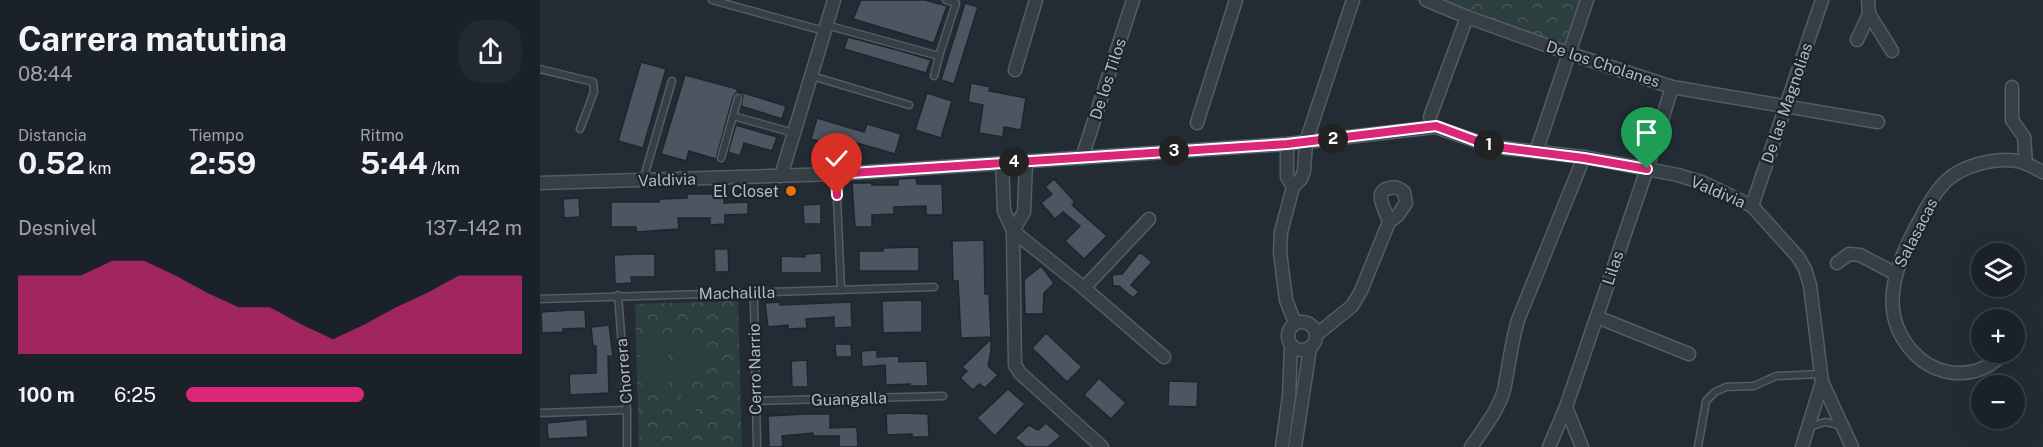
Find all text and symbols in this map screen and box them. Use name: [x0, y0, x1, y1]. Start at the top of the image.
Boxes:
text: Carrera matutina: [18, 20, 287, 58]
button: share: [459, 20, 522, 83]
street label: De los Tilos: [1086, 36, 1130, 122]
street label: De los Cholanes: [1544, 37, 1662, 91]
street label: De las Magnolias: [1757, 40, 1817, 166]
text: 08:44: [18, 62, 73, 86]
pin: [1621, 107, 1672, 169]
icon: arrive: [1630, 116, 1663, 149]
pin: 2: [1318, 124, 1348, 154]
text: Distancia: [18, 126, 87, 145]
text: Tiempo: [189, 126, 244, 145]
text: Ritmo: [360, 126, 404, 145]
text: 2: [1328, 129, 1338, 148]
pin: 1: [1474, 130, 1504, 160]
pin: [811, 133, 862, 195]
text: 1: [1486, 135, 1492, 154]
pin: 3: [1159, 136, 1189, 166]
text: 3: [1169, 141, 1179, 160]
icon: check: [820, 142, 853, 175]
text: 0.52: [18, 145, 85, 181]
text: 2:59: [189, 145, 256, 181]
text: 5:44: [360, 145, 428, 181]
pin: 4: [999, 147, 1029, 177]
text: 4: [1009, 152, 1019, 171]
text: km: [85, 159, 111, 178]
text: /km: [428, 159, 460, 178]
street label: Valdivia: [638, 169, 696, 191]
street label: Valdivia: [1688, 172, 1748, 212]
place label: El Closet: [713, 182, 779, 201]
marker: El Closet: [784, 184, 798, 198]
street label: Salasacas: [1890, 195, 1942, 271]
text: Desnivel: [18, 216, 97, 240]
text: 137–142 m: [425, 216, 522, 240]
map controls: [1971, 243, 2025, 429]
button: layers: [1971, 243, 2025, 297]
street label: Lilas: [1599, 248, 1627, 288]
street label: Machalilla: [699, 283, 775, 303]
button: +: [1971, 309, 2025, 363]
street label: Cerro Narrio: [745, 323, 765, 415]
street label: Chorrera: [612, 338, 636, 404]
button: −: [1971, 375, 2025, 429]
text: 100 m: [18, 383, 75, 407]
text: 6:25: [114, 383, 156, 407]
street label: Guangalla: [811, 388, 887, 410]

